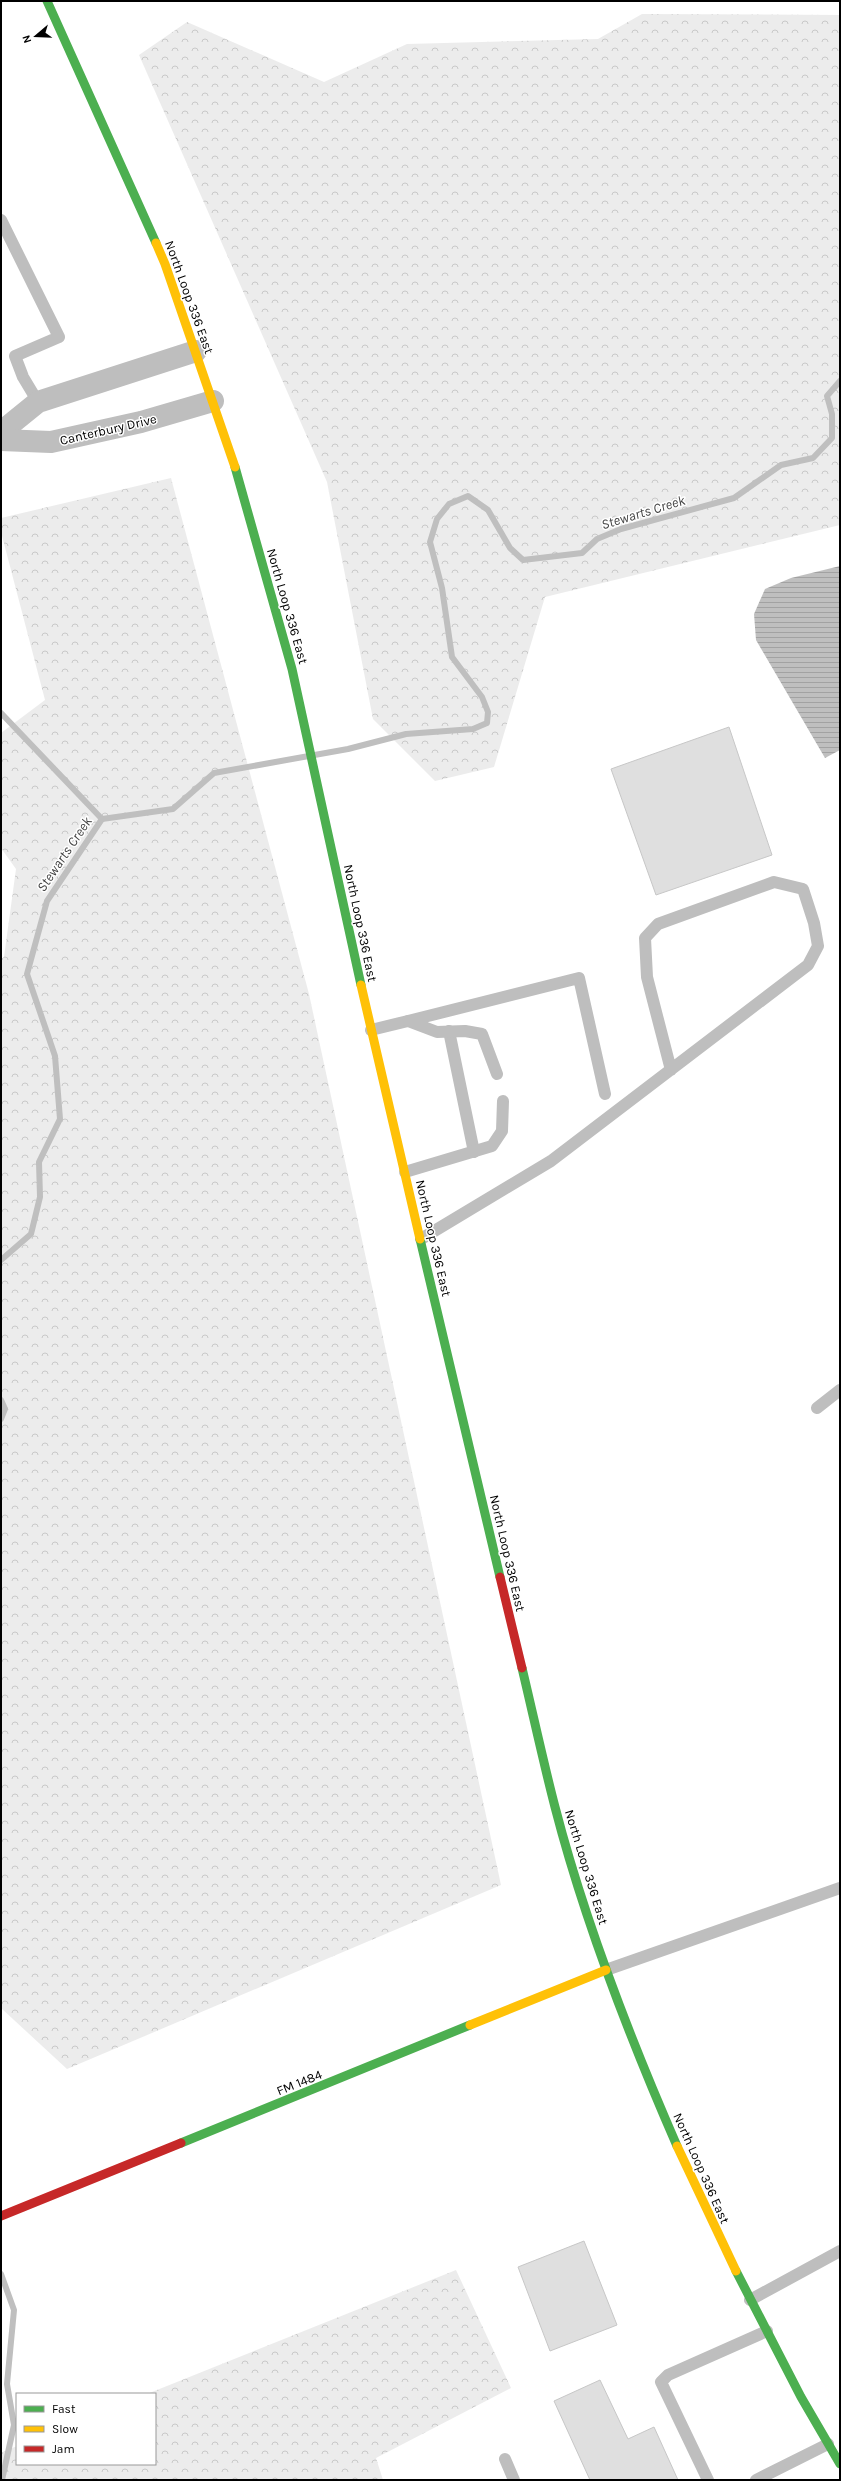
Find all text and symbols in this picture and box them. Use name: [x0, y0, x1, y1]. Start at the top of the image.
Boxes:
north arrow: [16, 16, 56, 56]
text: N: [20, 33, 34, 45]
street label: North Loop 336 East: [162, 238, 217, 356]
street label: Canterbury Drive: [58, 411, 158, 448]
water label: Stewarts Creek: [599, 491, 688, 533]
street label: North Loop 336 East: [264, 547, 311, 666]
water label: Stewarts Creek: [33, 813, 96, 895]
street label: North Loop 336 East: [341, 863, 380, 983]
street label: North Loop 336 East: [413, 1178, 454, 1298]
street label: North Loop 336 East: [487, 1493, 528, 1613]
street label: North Loop 336 East: [562, 1808, 611, 1927]
street label: FM 1484: [274, 2067, 324, 2098]
street label: North Loop 336 East: [670, 2111, 733, 2226]
legend: [16, 2393, 156, 2465]
text: Fast: [52, 2402, 76, 2416]
text: Slow: [52, 2422, 78, 2436]
text: Jam: [52, 2442, 75, 2456]

